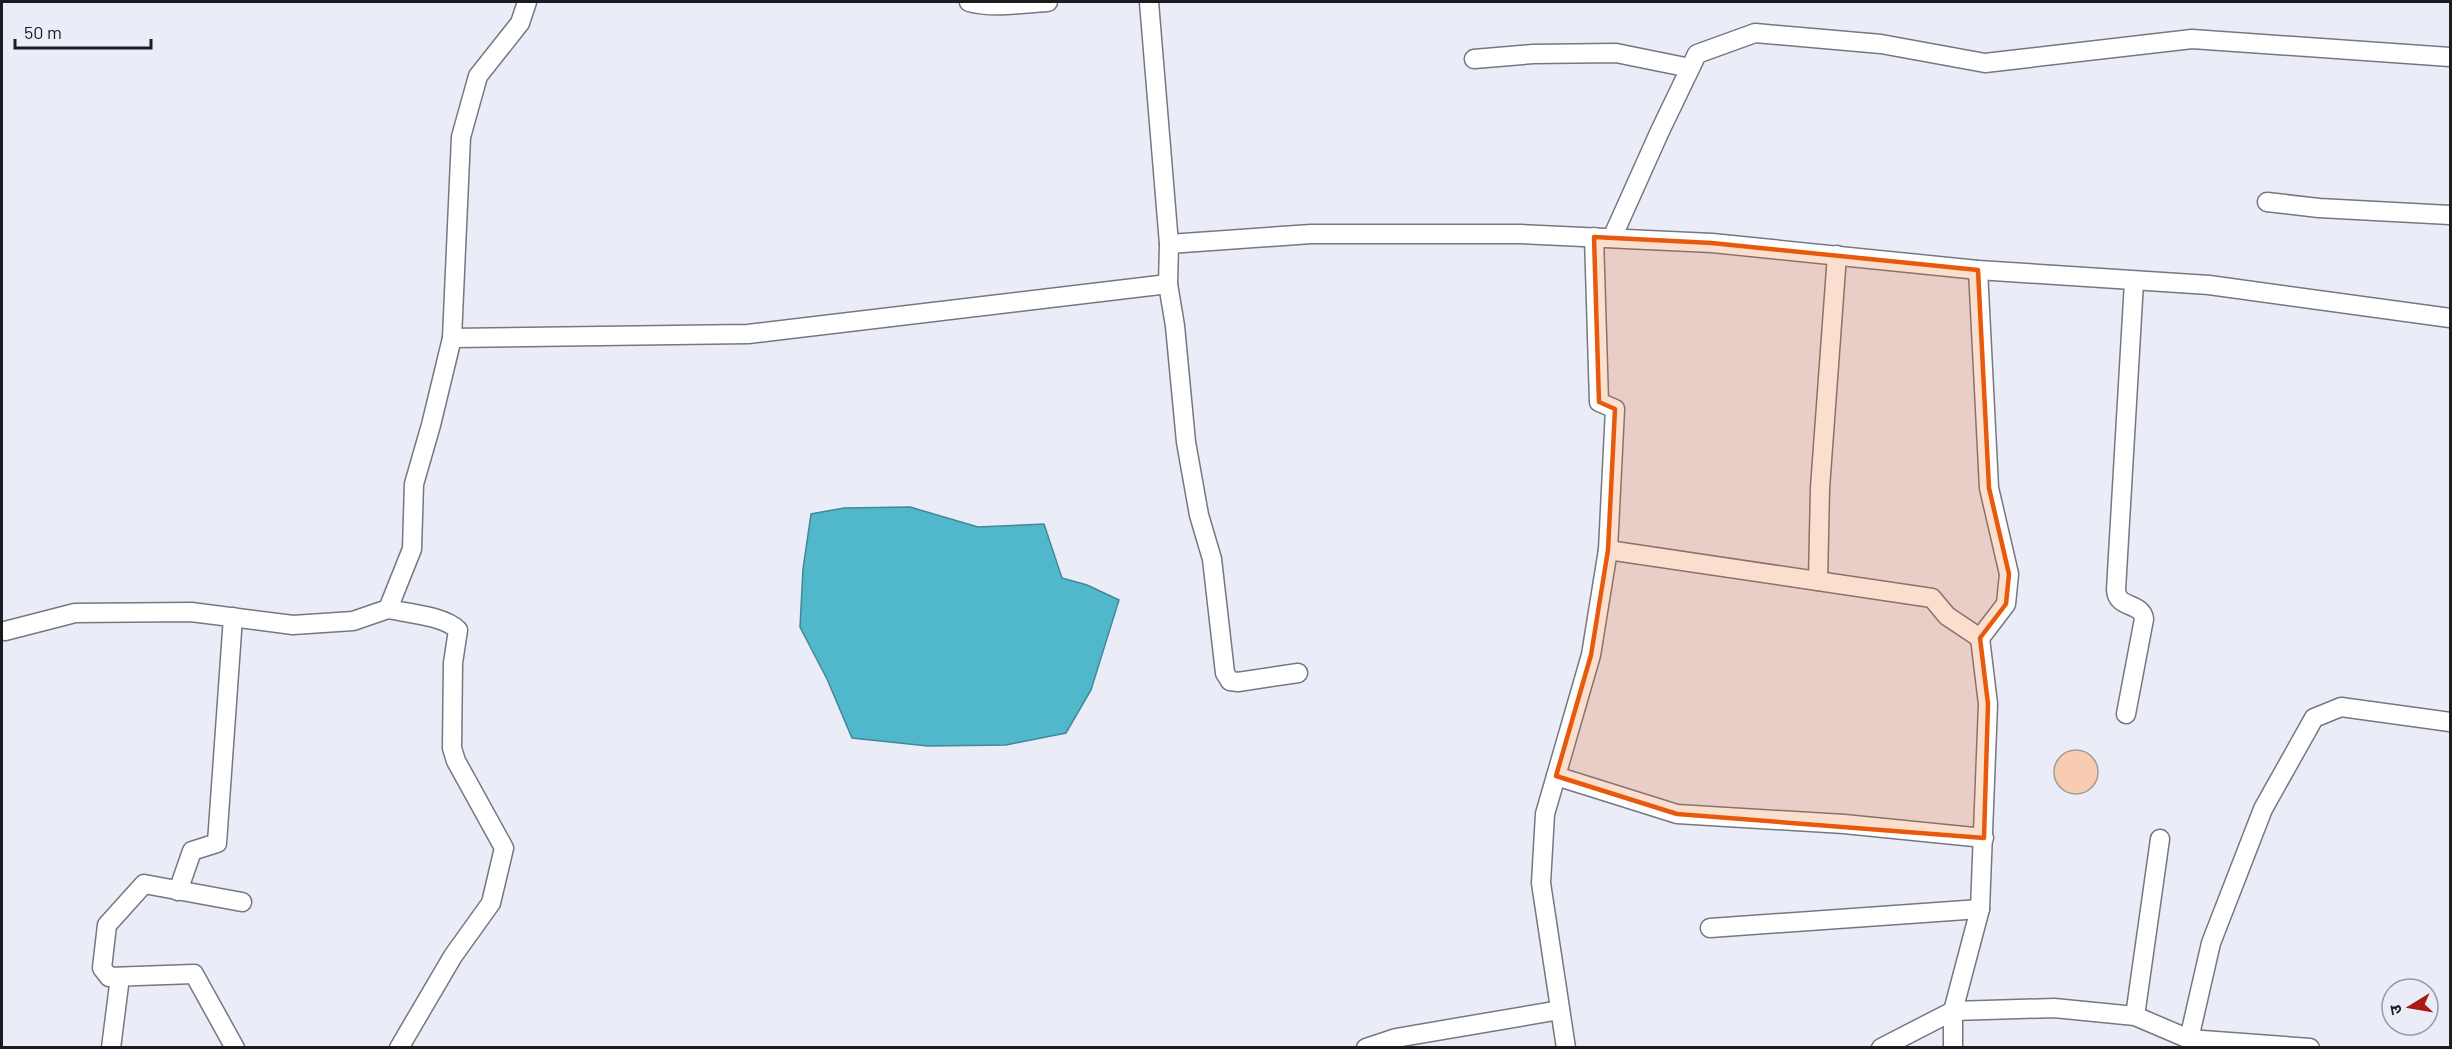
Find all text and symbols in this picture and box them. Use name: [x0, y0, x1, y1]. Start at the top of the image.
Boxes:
scale bar: [15, 12, 152, 50]
text: 50 m: [24, 21, 62, 43]
north arrow: [2380, 977, 2440, 1037]
text: उ: [2384, 1003, 2405, 1016]

